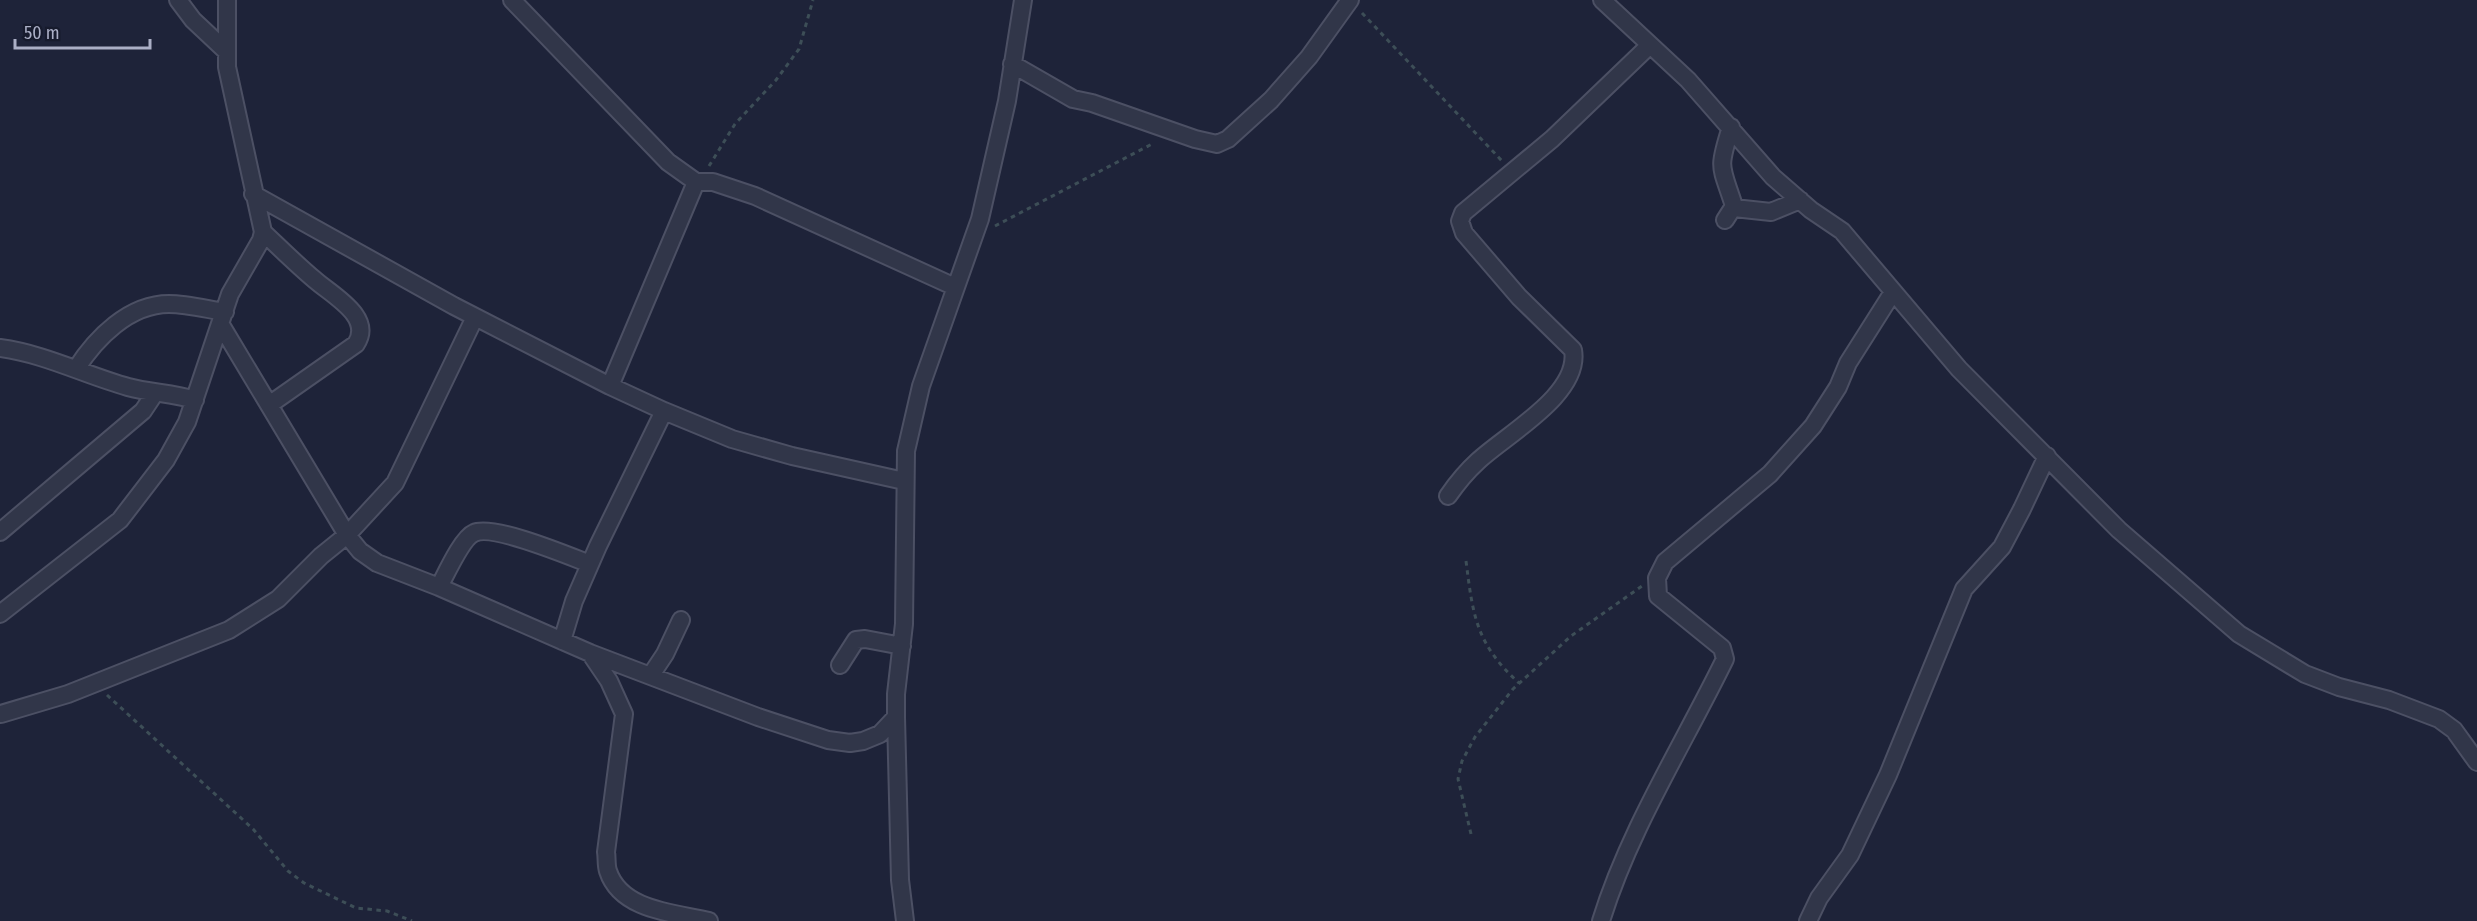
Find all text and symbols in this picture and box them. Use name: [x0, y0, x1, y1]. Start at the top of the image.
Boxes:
scale bar: [15, 12, 150, 50]
text: 50 m: [24, 22, 60, 44]

